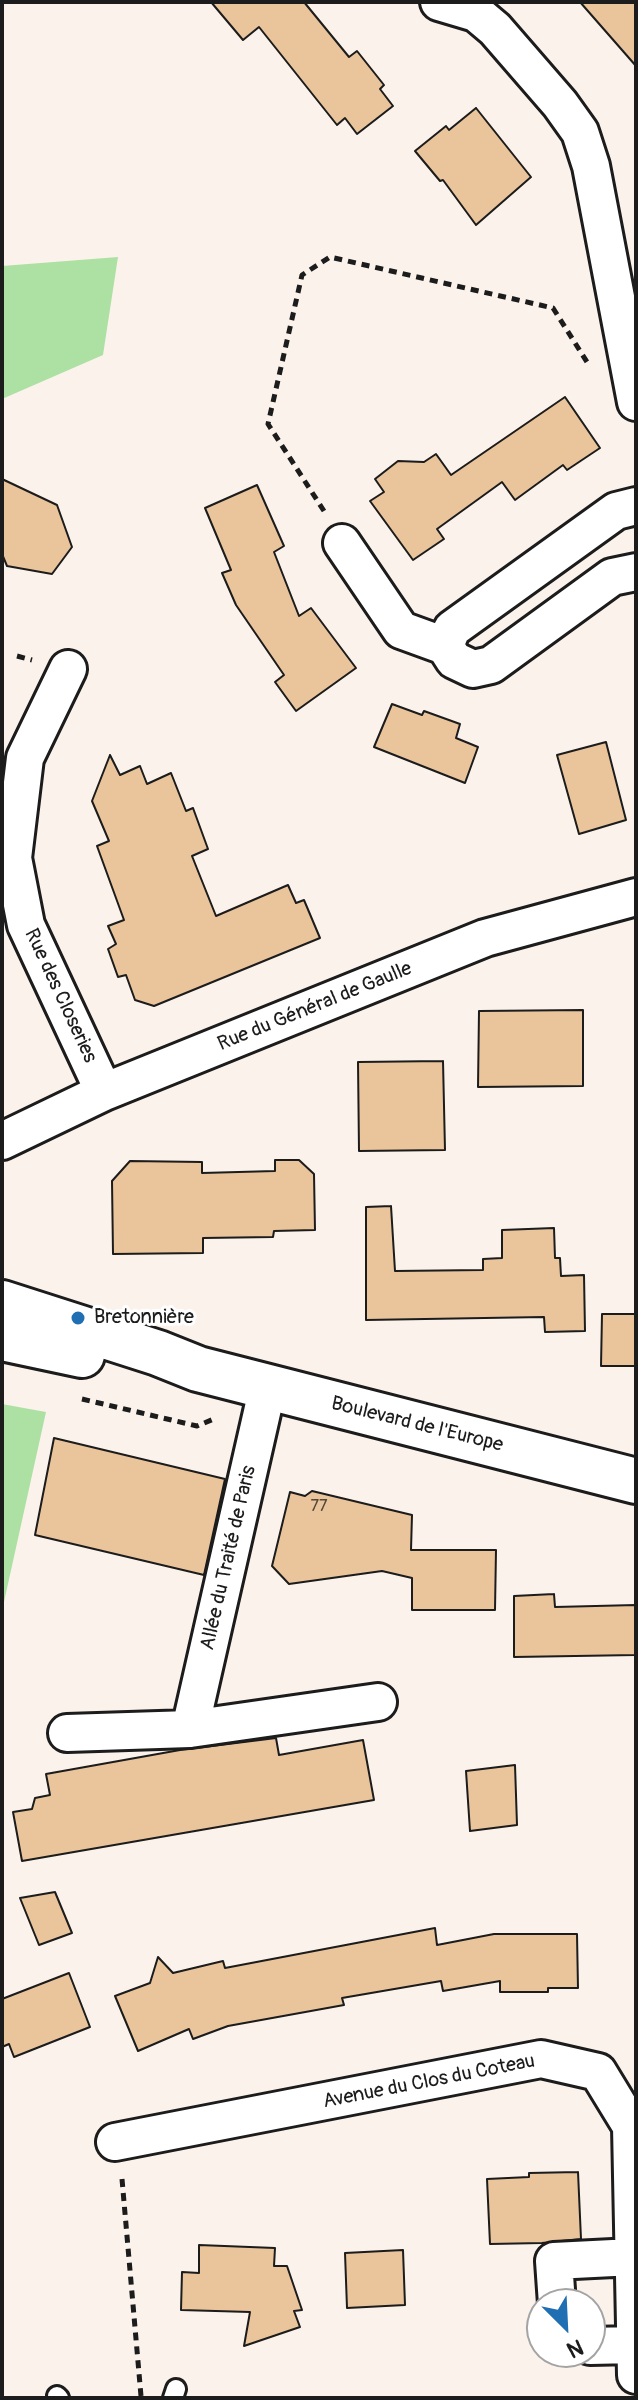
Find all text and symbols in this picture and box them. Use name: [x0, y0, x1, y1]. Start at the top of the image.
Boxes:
street label: Rue des Closeries: [18, 925, 102, 1067]
street label: Rue du Général de Gaulle: [214, 957, 416, 1057]
place label: Bretonnière: [94, 1306, 194, 1330]
marker: Bretonnière: [69, 1309, 87, 1327]
street label: Boulevard de l'Europe: [329, 1392, 505, 1458]
street label: Allée du Traité de Paris: [196, 1463, 262, 1653]
house number: 77: [311, 1497, 327, 1517]
street label: Avenue du Clos du Coteau: [321, 2050, 537, 2114]
north arrow: [526, 2288, 606, 2368]
text: N: [562, 2332, 587, 2364]

